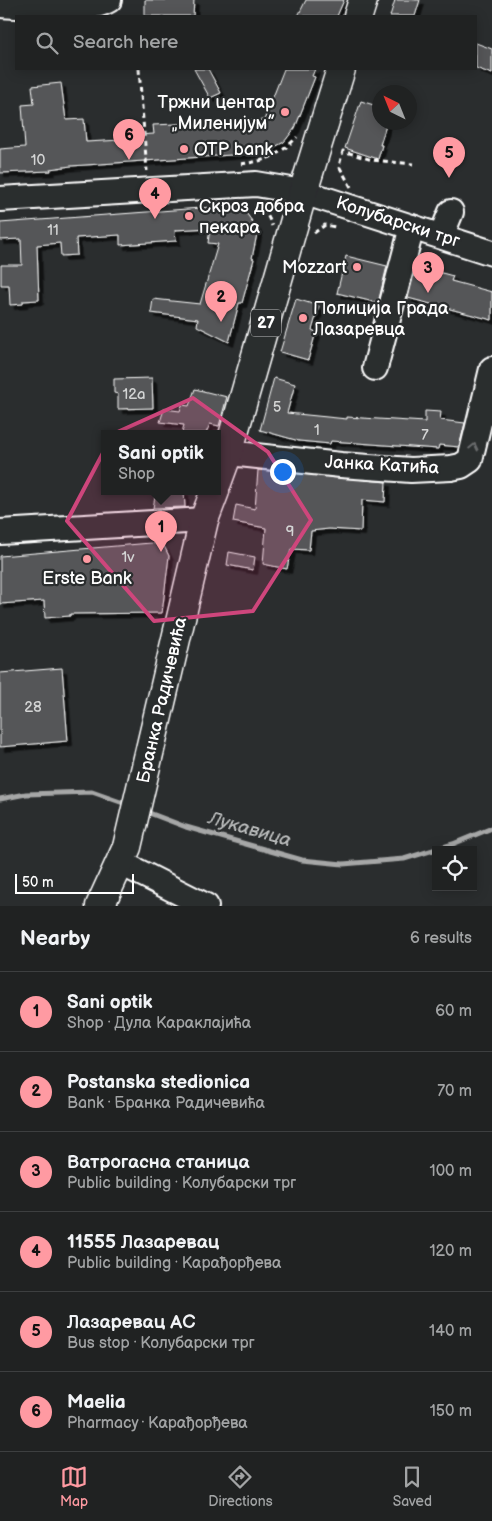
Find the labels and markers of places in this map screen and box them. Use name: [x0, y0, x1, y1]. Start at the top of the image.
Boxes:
place label: Тржни центар „Миленијум”: [157, 92, 275, 134]
marker: Тржни центар „Миленијум”: [279, 106, 291, 118]
pin: 6: [113, 119, 145, 160]
pin: 5: [433, 137, 465, 178]
place label: OTP bank: [194, 139, 273, 160]
marker: OTP bank: [178, 143, 190, 155]
pin: 4: [139, 178, 171, 219]
place label: Скроз добра пекара: [199, 196, 305, 238]
marker: Скроз добра пекара: [183, 210, 195, 222]
pin: 3: [412, 252, 444, 293]
place label: Mozzart: [282, 257, 347, 278]
marker: Mozzart: [351, 261, 363, 273]
pin: 2: [205, 281, 237, 322]
place label: Полиција Града Лазаревца: [312, 298, 449, 340]
marker: Полиција Града Лазаревца: [297, 312, 309, 324]
pin: 1: [145, 511, 177, 552]
marker: Erste Bank: [81, 553, 93, 565]
place label: Erste Bank: [42, 568, 132, 589]

